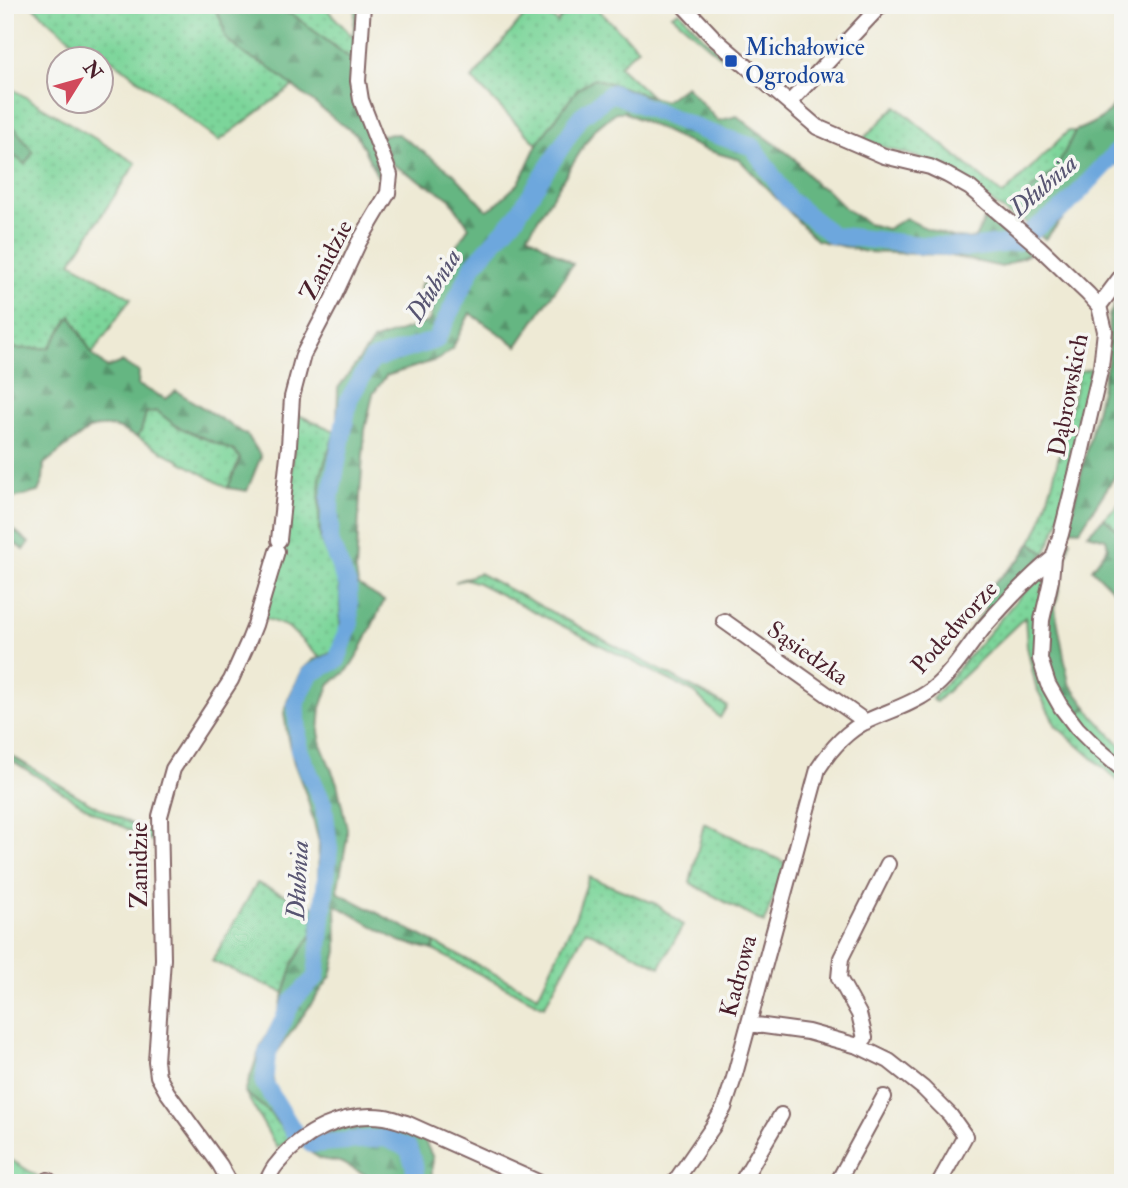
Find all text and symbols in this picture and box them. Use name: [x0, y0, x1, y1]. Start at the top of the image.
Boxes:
place label: Michałowice Ogrodowa: [745, 32, 865, 91]
north arrow: [46, 46, 116, 116]
marker: Michałowice Ogrodowa: [723, 53, 739, 69]
text: N: [77, 56, 108, 85]
water label: Dłubnia: [1002, 147, 1084, 225]
street label: Zanidzie: [293, 215, 360, 306]
water label: Dłubnia: [399, 243, 469, 329]
street label: Dąbrowskich: [1041, 331, 1096, 459]
street label: Podedworze: [904, 574, 1004, 681]
street label: Sąsiedzka: [761, 614, 855, 693]
street label: Zanidzie: [124, 822, 155, 908]
water label: Dłubnia: [280, 839, 316, 922]
street label: Kadrowa: [713, 931, 765, 1020]

